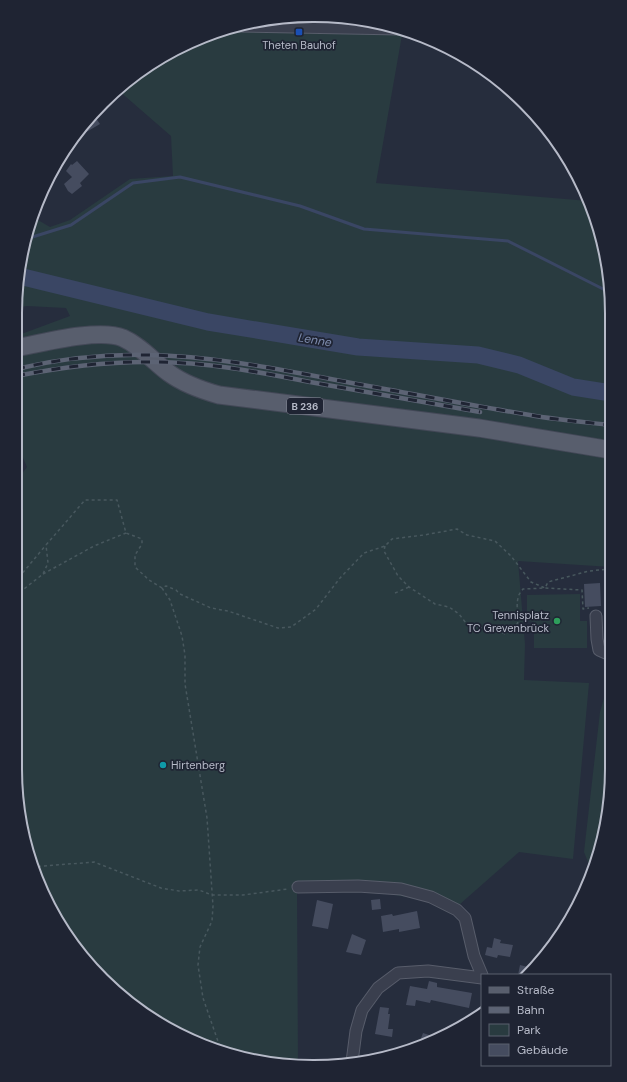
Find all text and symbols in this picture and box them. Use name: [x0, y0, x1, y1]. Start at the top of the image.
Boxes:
marker: Theten Bauhof: [294, 27, 304, 37]
place label: Theten Bauhof: [262, 38, 336, 52]
water label: Lenne: [297, 329, 333, 351]
road number: B 236: [287, 398, 323, 414]
place label: Tennisplatz TC Grevenbrück: [467, 608, 549, 635]
marker: Tennisplatz TC Grevenbrück: [552, 616, 562, 626]
place label: Hirtenberg: [171, 758, 225, 772]
marker: Hirtenberg: [158, 760, 168, 770]
legend: [481, 974, 611, 1066]
text: Straße: [517, 982, 554, 998]
text: Bahn: [517, 1002, 545, 1018]
text: Park: [517, 1022, 541, 1038]
text: Gebäude: [517, 1042, 568, 1058]

